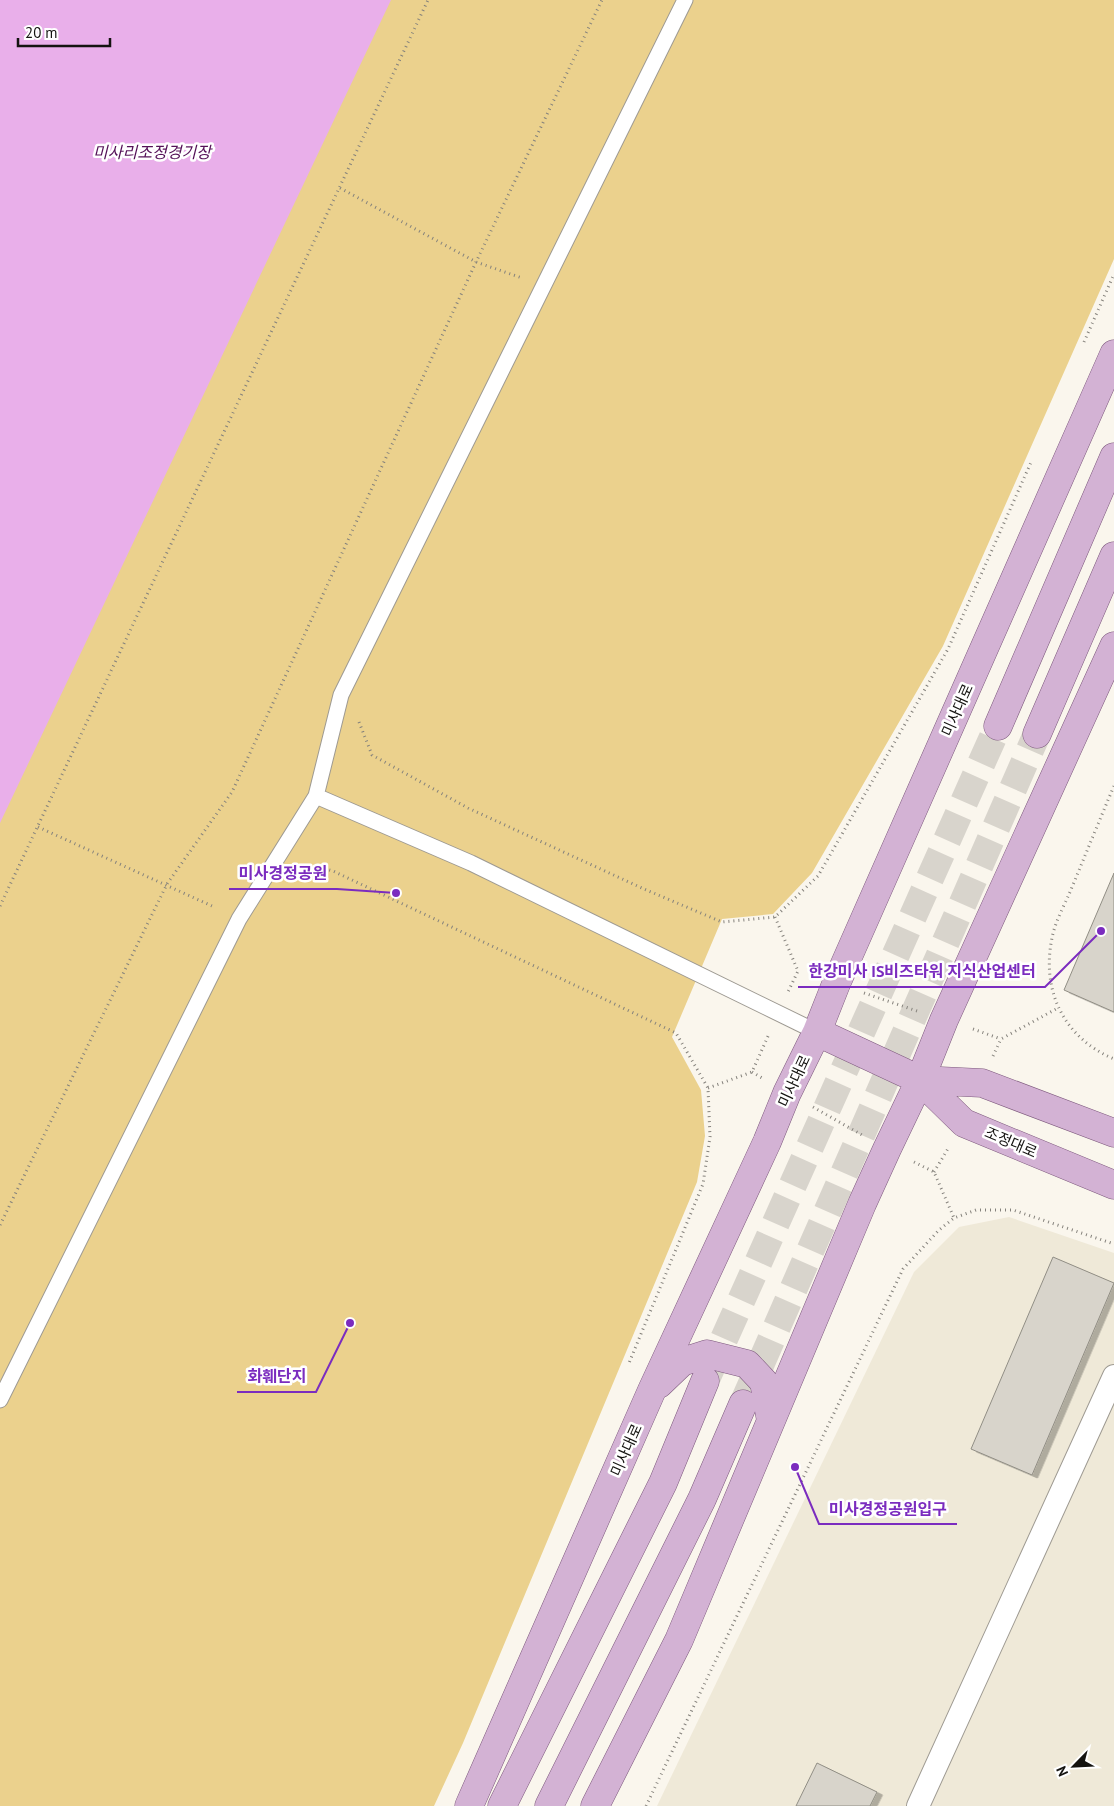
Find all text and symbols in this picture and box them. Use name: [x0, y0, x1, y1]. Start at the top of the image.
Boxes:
scale bar: [18, 15, 110, 47]
text: 20 m: [25, 23, 58, 42]
water label: 미사리조정경기장: [93, 142, 213, 162]
street label: 미사대로: [937, 681, 977, 739]
callout: 미사경정공원: [229, 858, 337, 889]
text: 미사경정공원: [239, 863, 327, 883]
callout: 한강미사 IS비즈타워 지식산업센터: [798, 956, 1045, 987]
text: 한강미사 IS비즈타워 지식산업센터: [808, 961, 1036, 981]
street label: 미사대로: [774, 1052, 814, 1110]
street label: 조정대로: [982, 1122, 1040, 1162]
callout: 화훼단지: [237, 1361, 316, 1392]
text: 화훼단지: [248, 1366, 306, 1386]
street label: 미사대로: [606, 1421, 646, 1479]
callout: 미사경정공원입구: [819, 1493, 957, 1524]
text: 미사경정공원입구: [829, 1499, 947, 1519]
north arrow: [1049, 1741, 1099, 1791]
text: N: [1052, 1763, 1072, 1779]

